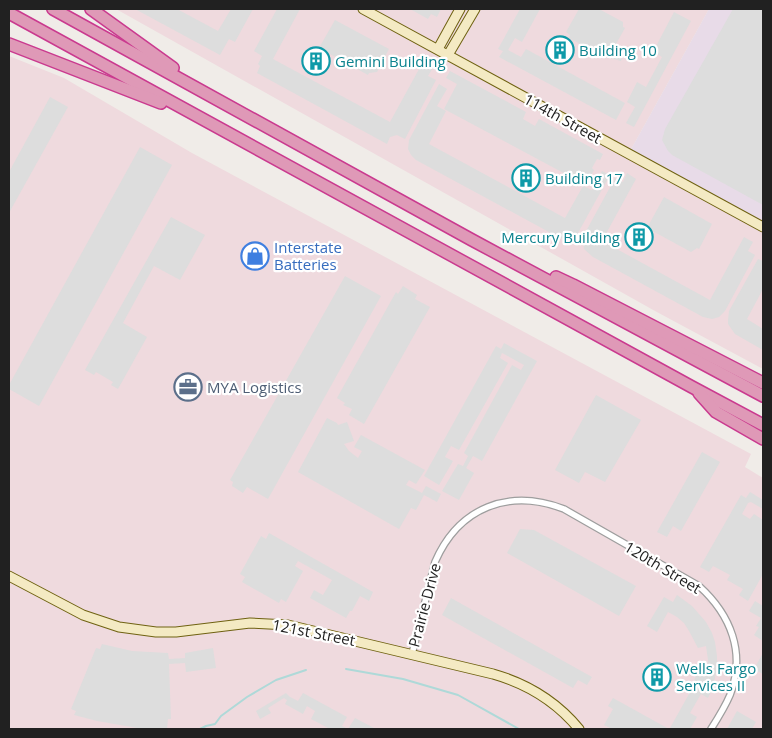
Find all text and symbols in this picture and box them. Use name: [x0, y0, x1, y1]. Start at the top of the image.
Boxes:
building icon: Building 10: [545, 35, 575, 65]
place label: Building 10: [579, 40, 657, 60]
building icon: Gemini Building: [301, 46, 331, 76]
place label: Gemini Building: [335, 51, 446, 71]
street label: 114th Street: [521, 88, 605, 148]
building icon: Building 17: [511, 163, 541, 193]
place label: Building 17: [545, 168, 623, 188]
building icon: Mercury Building: [624, 222, 654, 252]
place label: Mercury Building: [501, 227, 620, 247]
place label: Interstate Batteries: [274, 237, 342, 274]
shop icon: Interstate Batteries: [240, 241, 270, 271]
office icon: MYA Logistics: [173, 372, 203, 402]
place label: MYA Logistics: [207, 377, 302, 397]
street label: 120th Street: [621, 536, 705, 598]
street label: Prairie Drive: [403, 561, 445, 649]
street label: 121st Street: [271, 614, 357, 650]
place label: Wells Fargo Services II: [676, 658, 756, 695]
building icon: Wells Fargo Services II: [642, 662, 672, 692]

